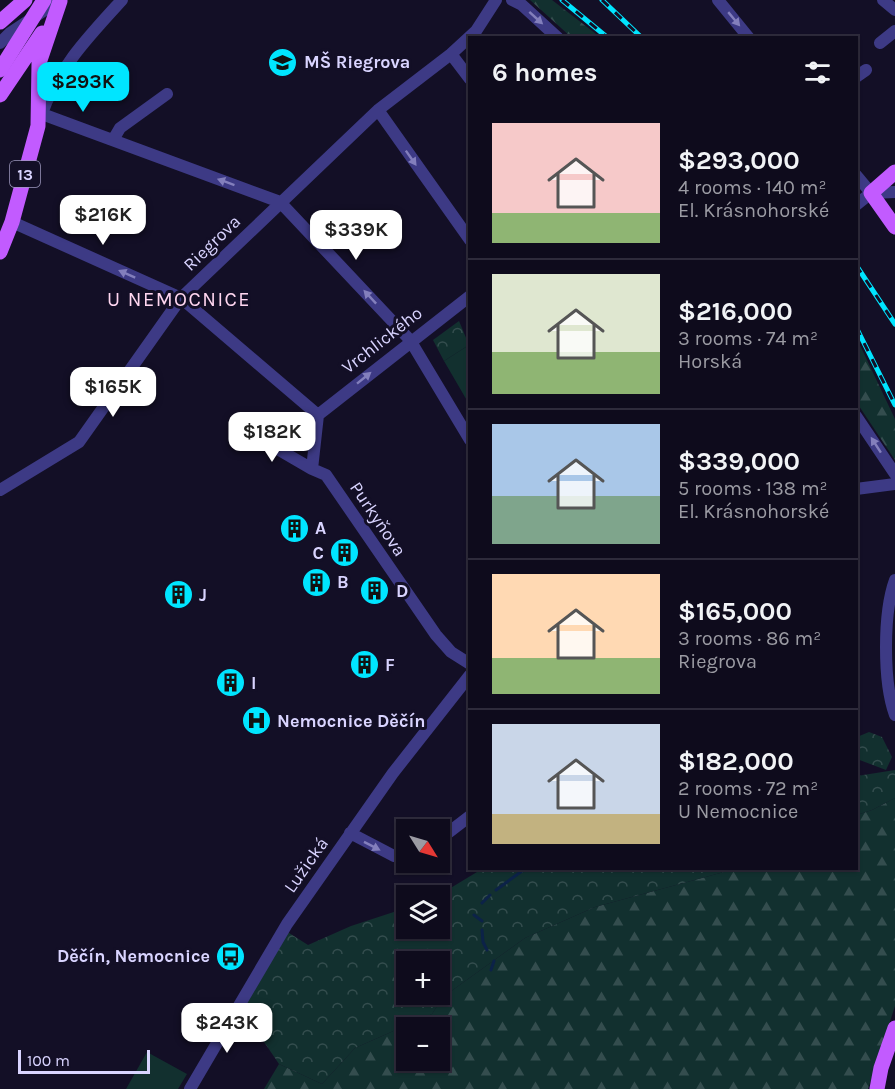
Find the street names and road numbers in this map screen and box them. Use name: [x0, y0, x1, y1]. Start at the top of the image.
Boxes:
road number: 13: [10, 161, 40, 187]
street label: Riegrova: [179, 210, 245, 276]
street label: Vrchlického: [337, 302, 427, 378]
street label: Purkyňova: [345, 478, 411, 560]
street label: Lužická: [279, 833, 333, 897]

